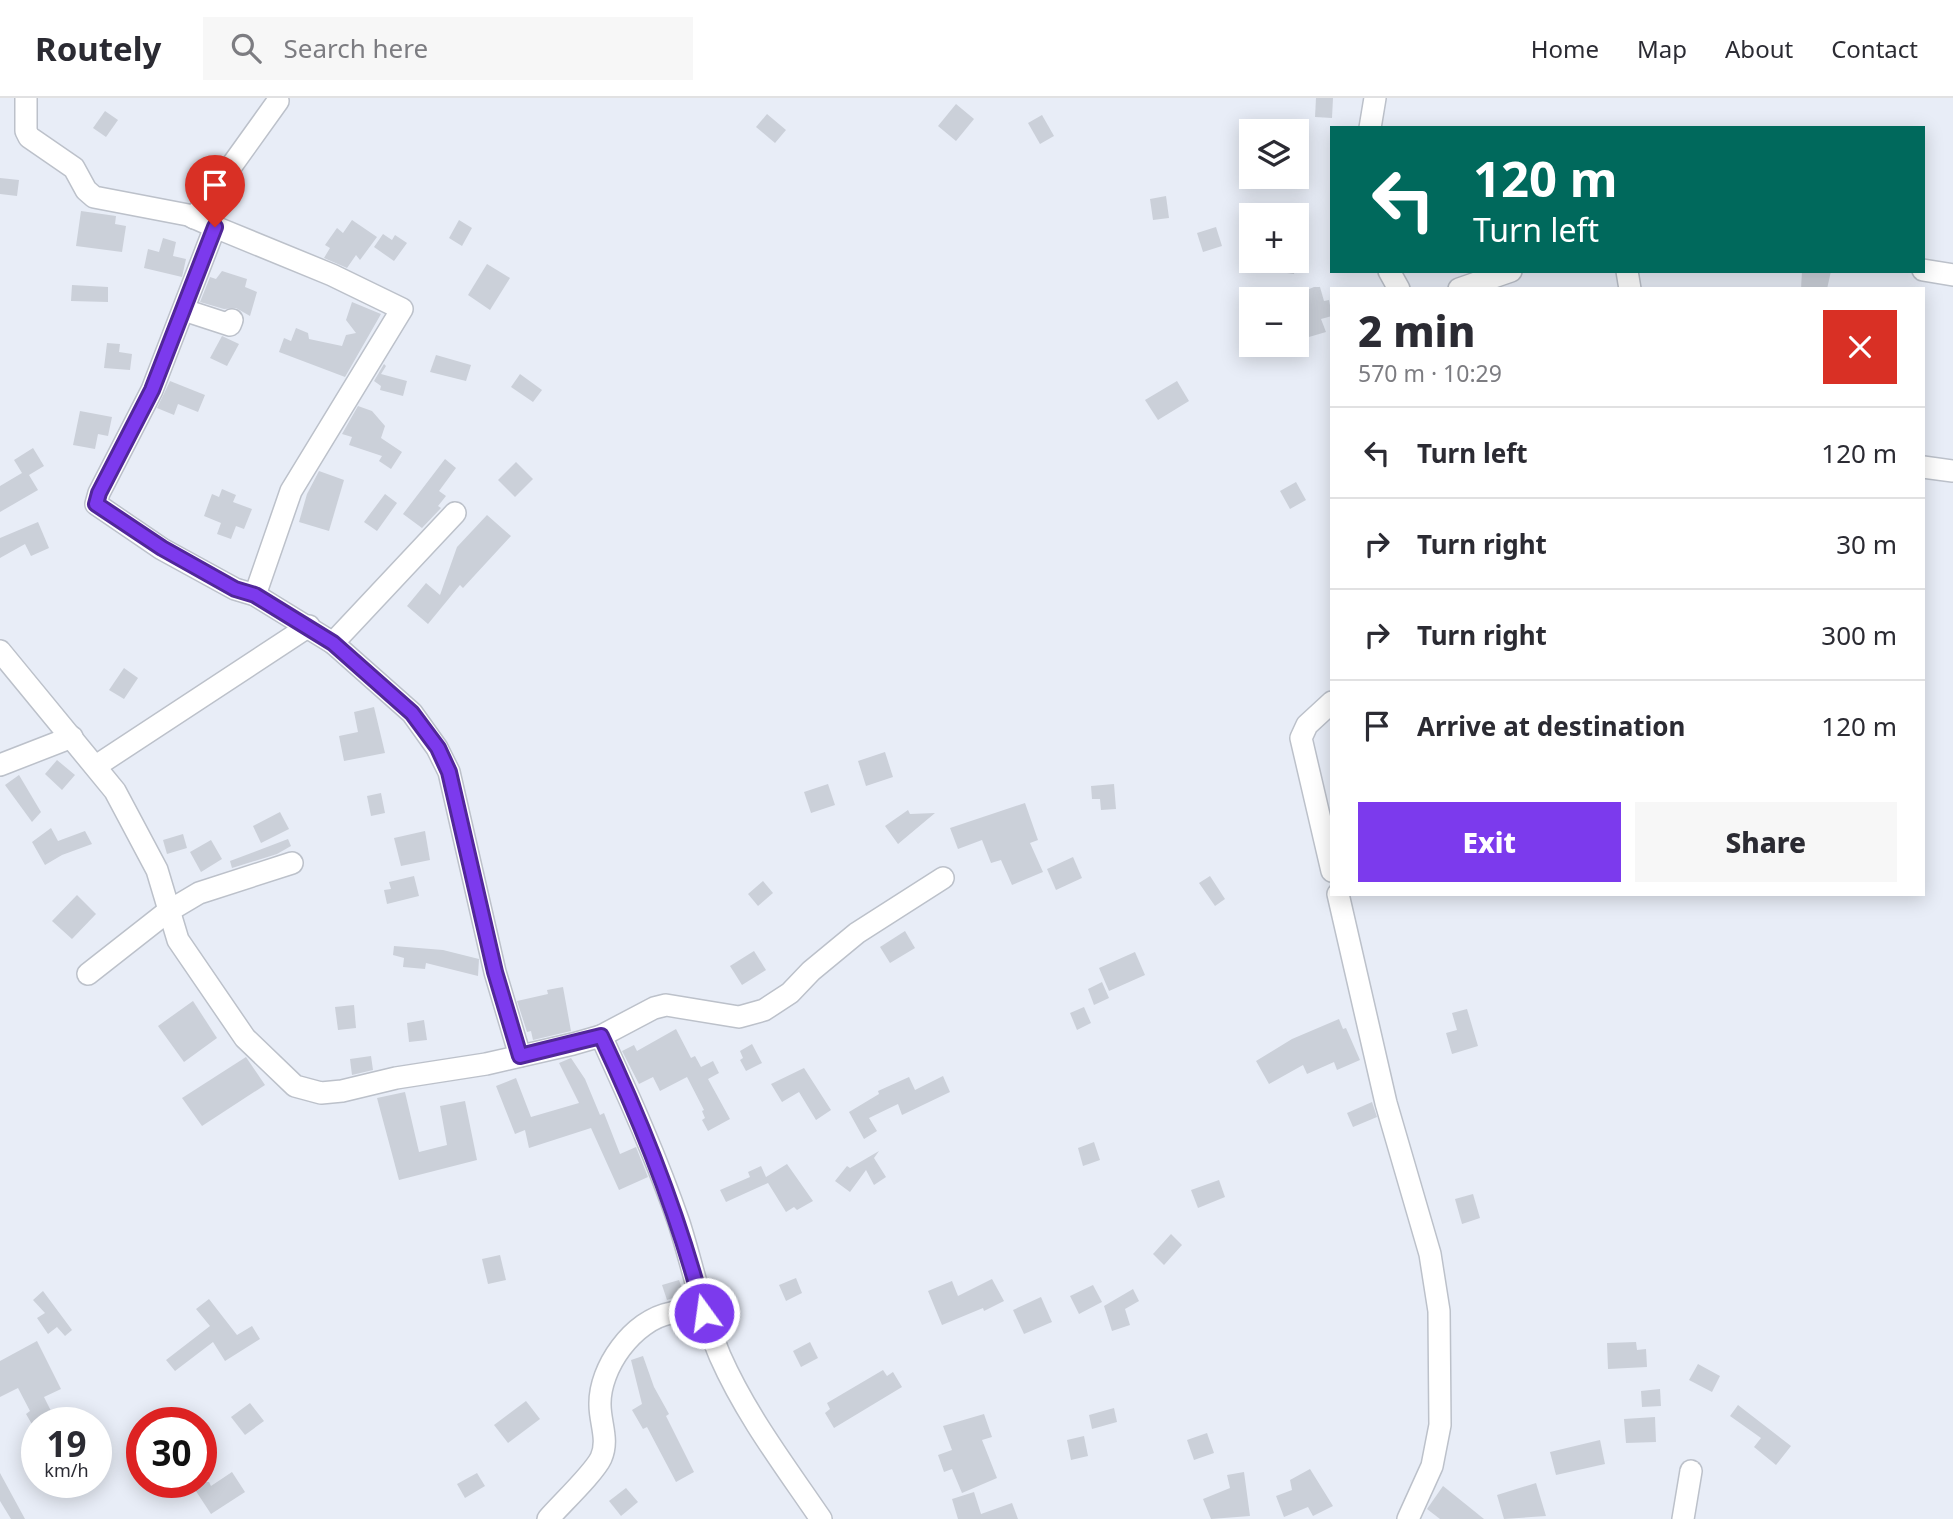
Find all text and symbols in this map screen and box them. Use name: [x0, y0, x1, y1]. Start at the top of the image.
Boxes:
search box: [203, 17, 693, 80]
text: Routely: [35, 26, 161, 71]
icon: search: [227, 29, 265, 67]
text: Search here: [283, 30, 428, 66]
text: Home: [1531, 32, 1599, 65]
text: Map: [1637, 32, 1687, 65]
text: About: [1725, 32, 1793, 65]
text: Contact: [1831, 32, 1918, 65]
map controls: [1239, 119, 1309, 357]
button: layers: [1239, 119, 1309, 189]
text: 120 m: [1473, 145, 1618, 211]
icon: left: [1358, 154, 1449, 245]
pin: [185, 155, 245, 227]
icon: arrive: [196, 166, 234, 204]
button: +: [1239, 203, 1309, 273]
text: Turn left: [1473, 208, 1599, 251]
button: −: [1239, 287, 1309, 357]
text: 2 min: [1358, 302, 1475, 359]
button: close: [1823, 310, 1897, 384]
text: 570 m · 10:29: [1358, 357, 1502, 389]
icon: left: [1358, 434, 1396, 472]
text: Turn left: [1417, 435, 1528, 471]
text: 120 m: [1821, 435, 1897, 471]
icon: right: [1358, 525, 1396, 563]
text: Turn right: [1417, 526, 1547, 562]
text: 30 m: [1836, 526, 1897, 562]
icon: right: [1358, 616, 1396, 654]
text: Turn right: [1417, 617, 1547, 653]
text: 300 m: [1821, 617, 1897, 653]
icon: arrive: [1358, 707, 1396, 745]
text: Arrive at destination: [1417, 708, 1686, 744]
text: 120 m: [1821, 708, 1897, 744]
button: Exit: [1358, 802, 1621, 882]
button: Share: [1635, 802, 1897, 882]
position arrow: [667, 1276, 741, 1350]
speed limit sign: 30: [126, 1407, 217, 1498]
text: 19: [46, 1420, 87, 1467]
text: km/h: [44, 1458, 89, 1482]

